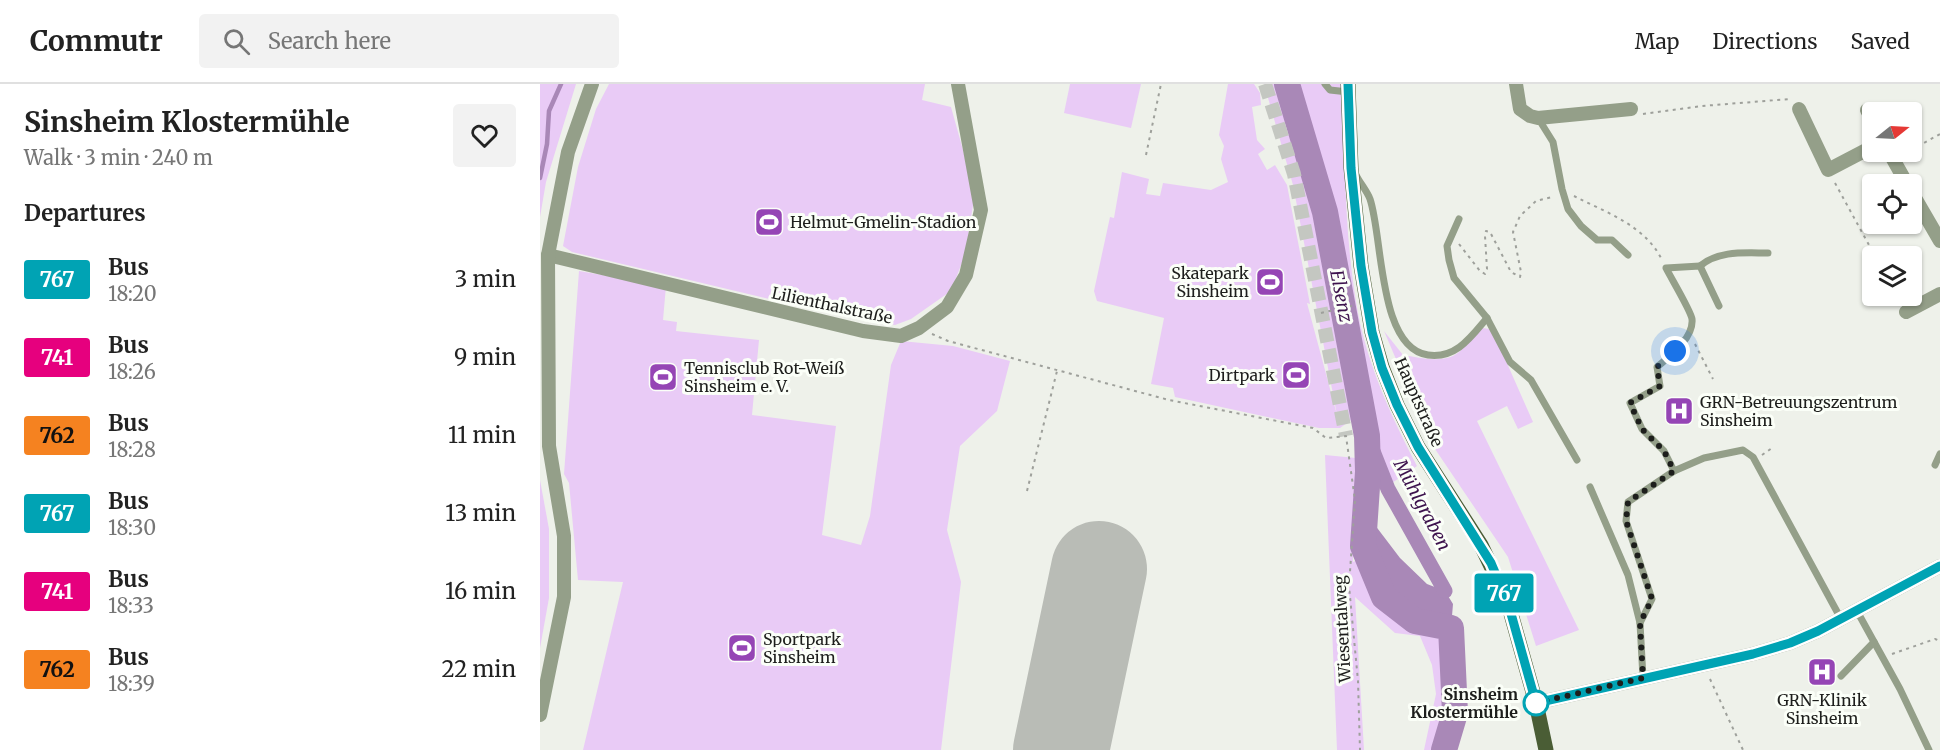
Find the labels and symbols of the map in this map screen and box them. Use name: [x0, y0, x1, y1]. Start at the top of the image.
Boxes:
north arrow: [1862, 102, 1922, 162]
sports icon: Helmut-Gmelin-Stadion: [753, 206, 785, 238]
place label: Helmut-Gmelin-Stadion: [790, 212, 977, 232]
place label: Skatepark Sinsheim: [1171, 263, 1250, 301]
sports icon: Skatepark Sinsheim: [1254, 266, 1286, 298]
water label: Elsenz: [1325, 268, 1358, 325]
street label: Lilienthalstraße: [770, 282, 894, 328]
your location: [1660, 336, 1690, 366]
street label: Hauptstraße: [1390, 354, 1448, 450]
place label: Tennisclub Rot-Weiß Sinsheim e. V.: [684, 358, 844, 396]
sports icon: Dirtpark: [1280, 359, 1312, 391]
sports icon: Tennisclub Rot-Weiß Sinsheim e. V.: [647, 361, 679, 393]
place label: Dirtpark: [1209, 365, 1276, 385]
place label: GRN-Betreuungszentrum Sinsheim: [1700, 392, 1897, 430]
hospital icon: GRN-Betreuungszentrum Sinsheim: [1663, 395, 1695, 427]
water label: Mühlgraben: [1388, 454, 1456, 554]
line badge: 767: [1470, 574, 1538, 612]
street label: Wiesentalweg: [1329, 575, 1355, 684]
place label: Sportpark Sinsheim: [763, 629, 842, 667]
sports icon: Sportpark Sinsheim: [726, 632, 758, 664]
hospital icon: GRN-Klinik Sinsheim: [1806, 656, 1838, 688]
place label: Sinsheim Klostermühle: [1410, 684, 1518, 722]
marker: Sinsheim Klostermühle: [1523, 690, 1549, 716]
place label: GRN-Klinik Sinsheim: [1777, 690, 1868, 728]

